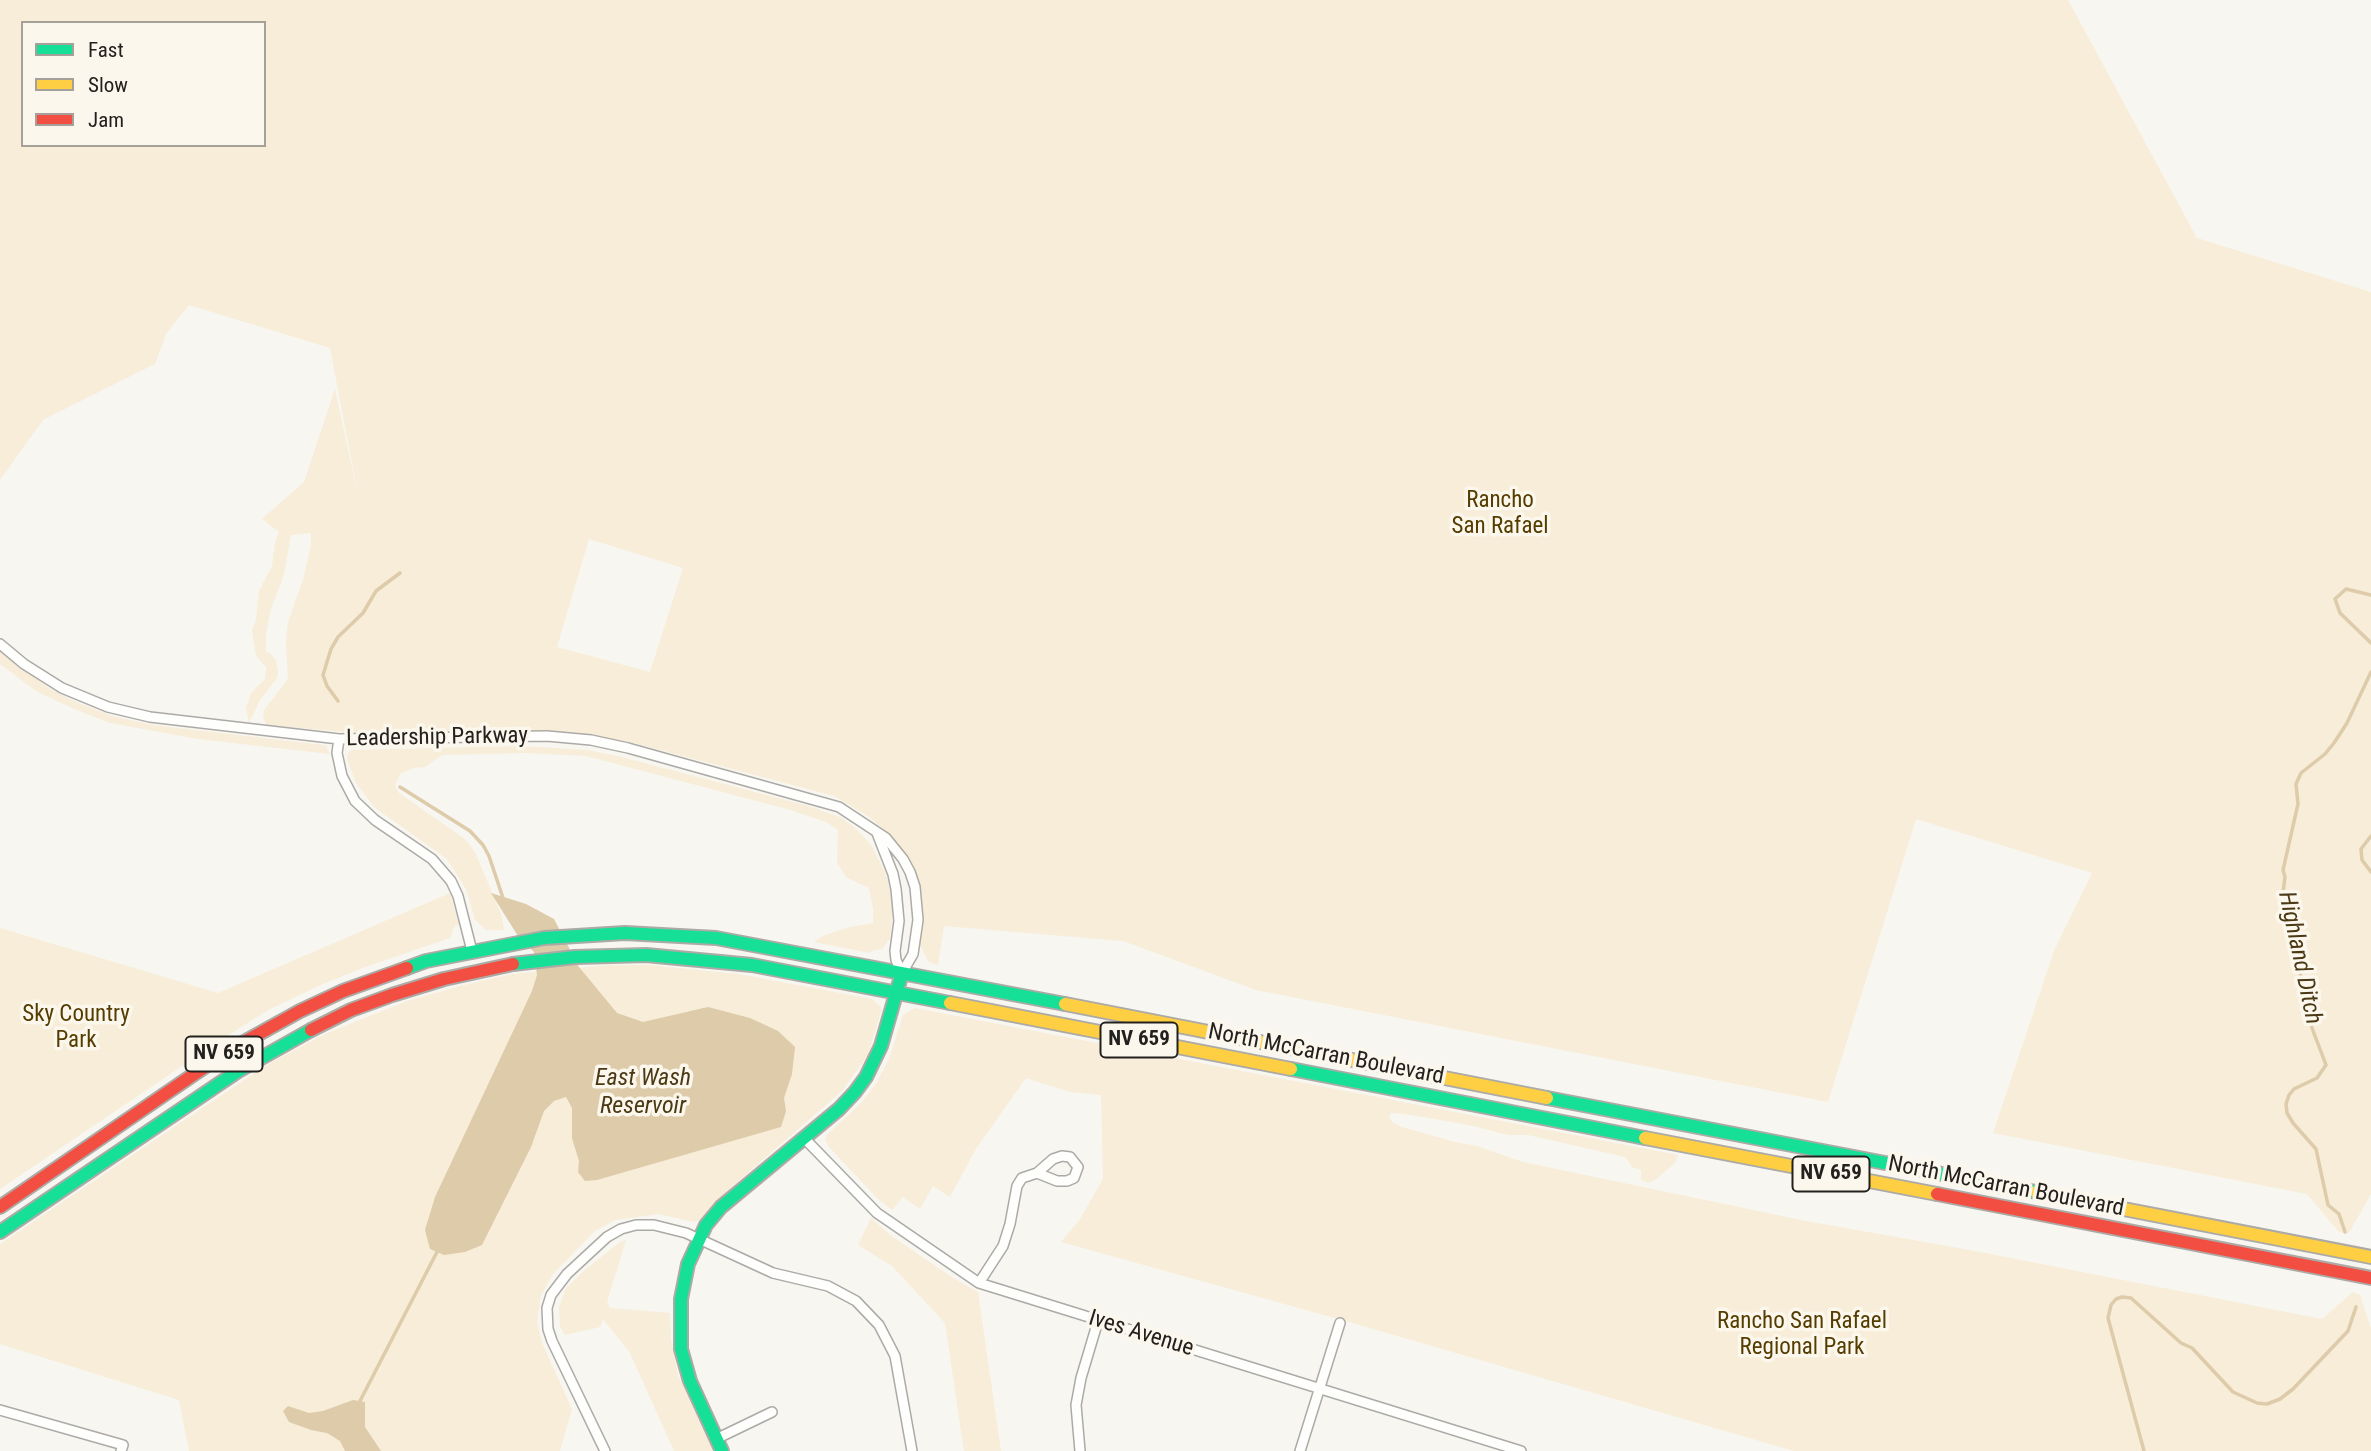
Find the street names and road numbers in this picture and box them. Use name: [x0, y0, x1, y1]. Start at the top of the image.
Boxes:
street label: Leadership Parkway: [346, 723, 528, 753]
street label: North McCarran Boulevard: [1206, 1019, 1446, 1091]
road number: NV 659: [1100, 1023, 1178, 1058]
road number: NV 659: [186, 1036, 262, 1072]
street label: North McCarran Boulevard: [1886, 1151, 2126, 1223]
road number: NV 659: [1792, 1156, 1870, 1192]
street label: Ives Avenue: [1085, 1305, 1197, 1363]

